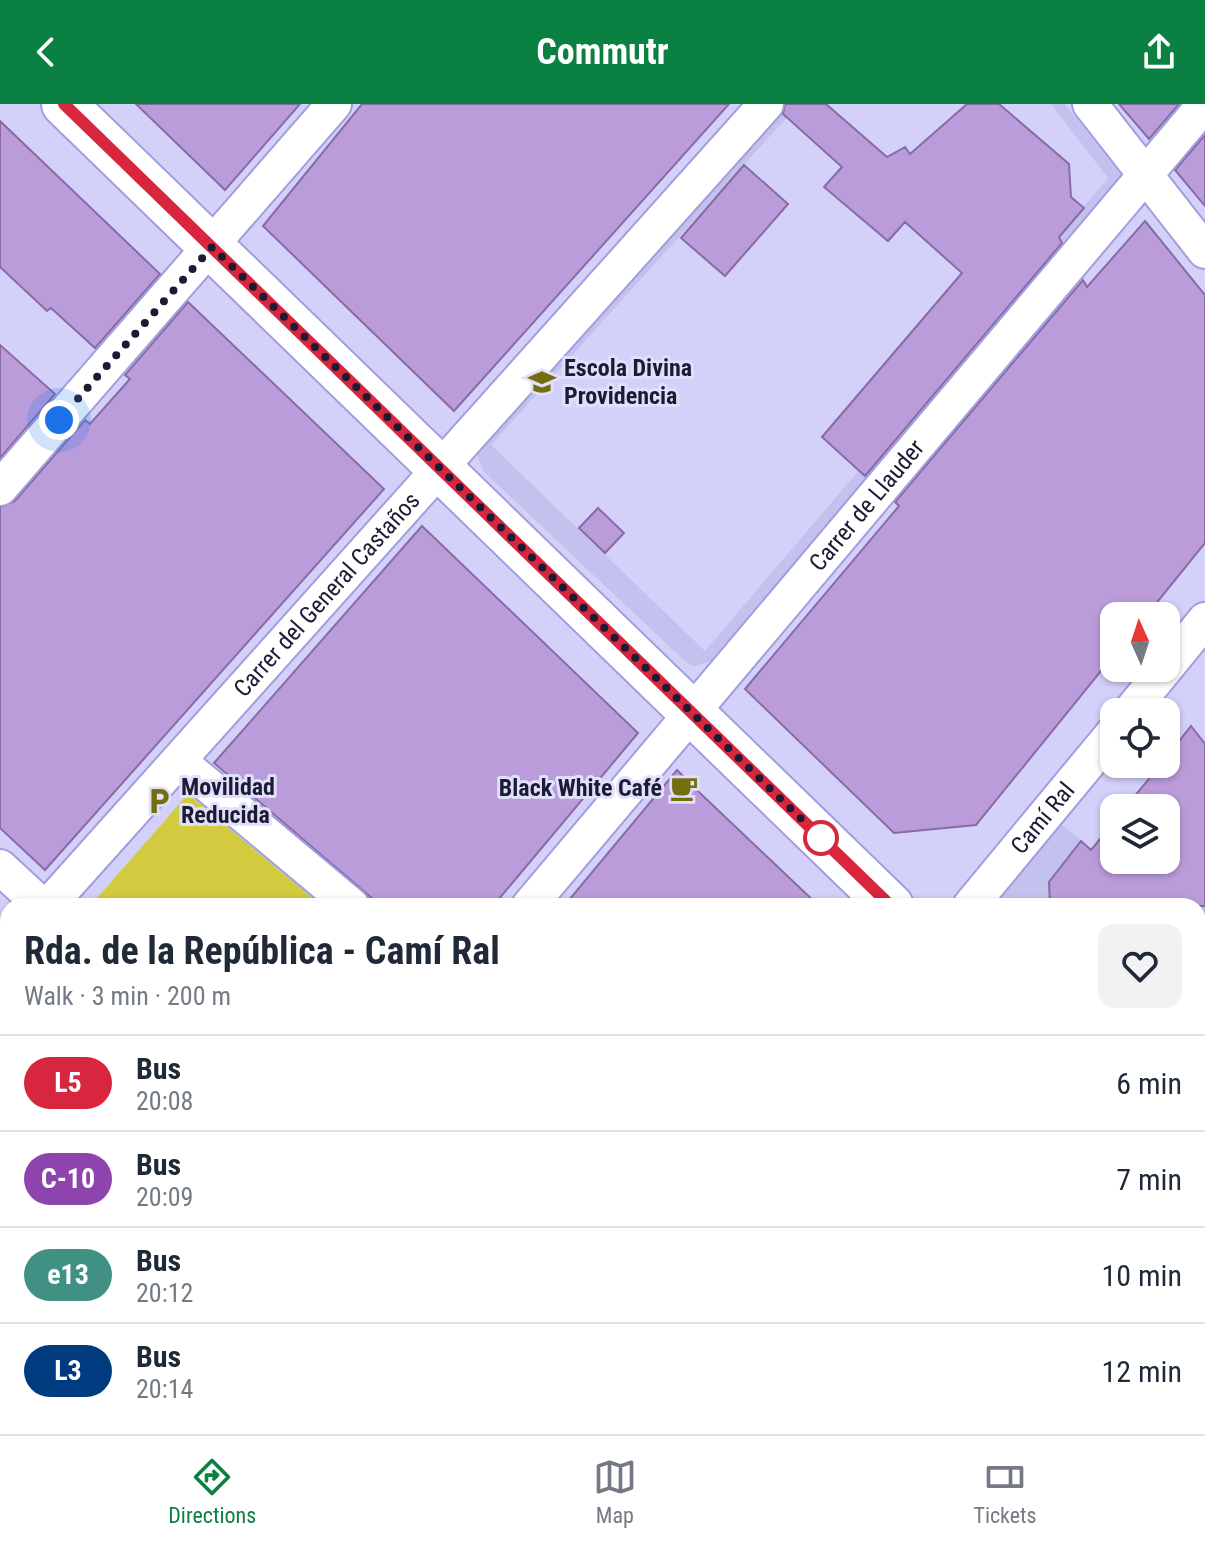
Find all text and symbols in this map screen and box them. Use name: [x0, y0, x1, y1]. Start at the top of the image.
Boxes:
icon: back: [24, 30, 68, 74]
icon: share: [1137, 30, 1181, 74]
text: Commutr: [536, 31, 669, 73]
place label: Escola Divina Providencia: [564, 354, 692, 410]
school or university icon: Escola Divina Providencia: [527, 367, 557, 397]
your location: [39, 400, 79, 440]
street label: Carrer de Llauder: [804, 434, 930, 577]
street label: Carrer del General Castaños: [228, 487, 426, 703]
north arrow: [1100, 602, 1180, 682]
map controls: [1100, 602, 1180, 874]
button: locate: [1100, 698, 1180, 778]
place label: Movilidad Reducida: [181, 773, 275, 829]
cafe icon: Black White Café: [669, 773, 699, 803]
place label: Black White Café: [499, 774, 662, 802]
street label: Camí Ral: [1005, 777, 1080, 860]
parking icon: Movilidad Reducida: [144, 786, 174, 816]
button: layers: [1100, 794, 1180, 874]
unlabelled marker: [804, 821, 838, 855]
button: heart: [1098, 924, 1182, 1008]
text: Rda. de la República - Camí Ral: [24, 929, 500, 973]
text: Walk · 3 min · 200 m: [24, 981, 231, 1011]
text: Bus: [136, 1051, 181, 1086]
text: L5: [54, 1066, 82, 1099]
text: 6 min: [1116, 1066, 1182, 1101]
text: 20:08: [136, 1086, 193, 1116]
text: Bus: [136, 1147, 181, 1182]
text: C-10: [41, 1162, 95, 1195]
text: 7 min: [1116, 1162, 1182, 1197]
text: 20:09: [136, 1182, 193, 1212]
text: Bus: [136, 1243, 181, 1278]
text: e13: [47, 1258, 89, 1291]
text: 10 min: [1101, 1258, 1182, 1293]
text: 20:12: [136, 1278, 193, 1308]
text: Bus: [136, 1339, 181, 1374]
text: L3: [54, 1354, 82, 1387]
text: 12 min: [1101, 1354, 1182, 1389]
text: 20:14: [136, 1374, 193, 1404]
tab: Directions: [168, 1455, 256, 1528]
tab: Map: [593, 1455, 637, 1528]
tab: Tickets: [973, 1455, 1037, 1528]

